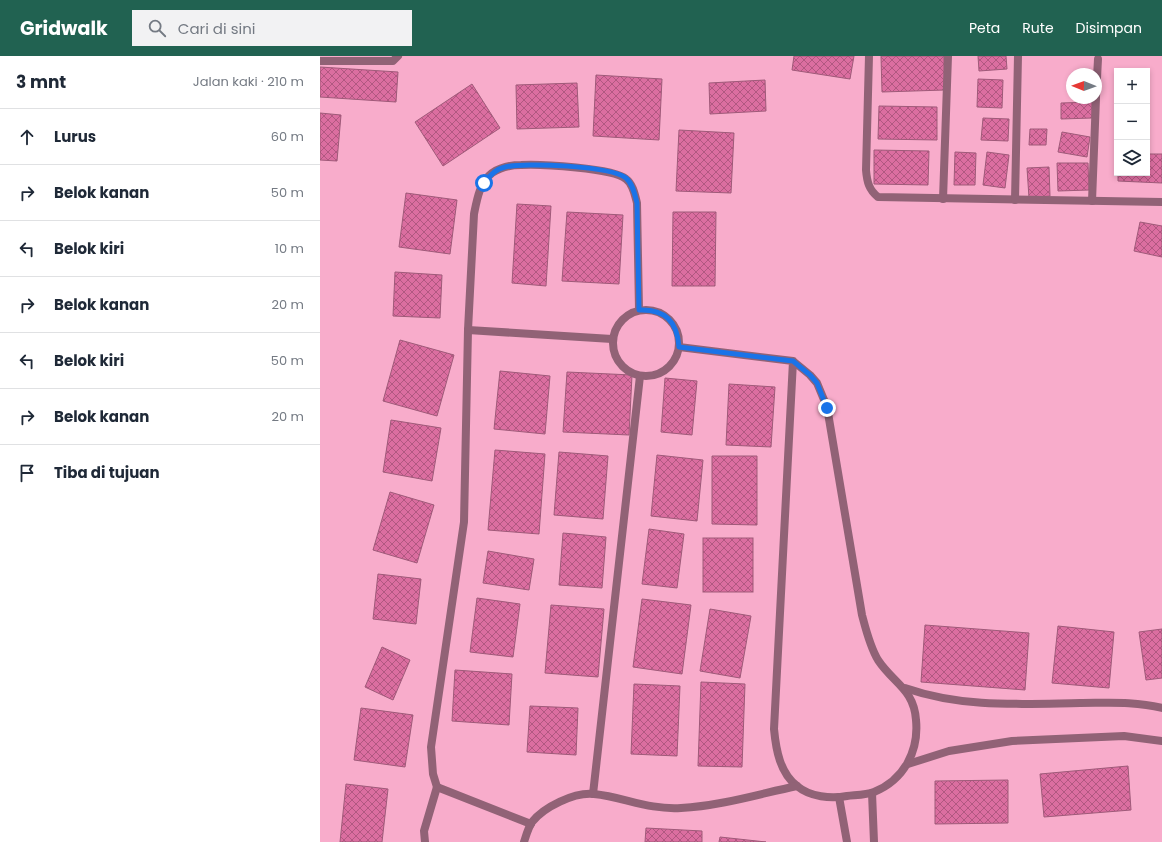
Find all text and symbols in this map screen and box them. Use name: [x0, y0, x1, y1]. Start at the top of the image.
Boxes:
search box: [132, 10, 412, 46]
text: Gridwalk: [20, 15, 108, 42]
icon: search: [146, 17, 168, 39]
text: Cari di sini: [178, 18, 255, 39]
text: Peta: [969, 18, 1000, 38]
text: Rute: [1022, 18, 1054, 38]
text: Disimpan: [1076, 18, 1142, 38]
north arrow: [1066, 68, 1102, 104]
map controls: [1114, 68, 1150, 176]
button: +: [1114, 68, 1150, 104]
text: 3 mnt: [16, 70, 66, 94]
text: Jalan kaki · 210 m: [193, 72, 304, 91]
button: −: [1114, 104, 1150, 140]
icon: ahead: [16, 126, 38, 148]
text: Lurus: [54, 126, 96, 147]
text: 60 m: [271, 127, 304, 146]
button: layers: [1114, 140, 1150, 176]
route start: [475, 174, 493, 192]
icon: right: [16, 182, 38, 204]
text: Belok kanan: [54, 182, 149, 203]
text: 50 m: [271, 183, 304, 202]
icon: left: [16, 238, 38, 260]
text: Belok kiri: [54, 238, 124, 259]
text: 10 m: [275, 239, 304, 258]
icon: right: [16, 294, 38, 316]
text: Belok kanan: [54, 294, 149, 315]
text: 20 m: [271, 295, 304, 314]
icon: left: [16, 350, 38, 372]
text: Belok kiri: [54, 350, 124, 371]
text: 50 m: [271, 351, 304, 370]
route end: [818, 399, 836, 417]
icon: right: [16, 406, 38, 428]
text: Belok kanan: [54, 406, 149, 427]
text: 20 m: [271, 407, 304, 426]
icon: arrive: [16, 462, 38, 484]
text: Tiba di tujuan: [54, 462, 160, 483]

